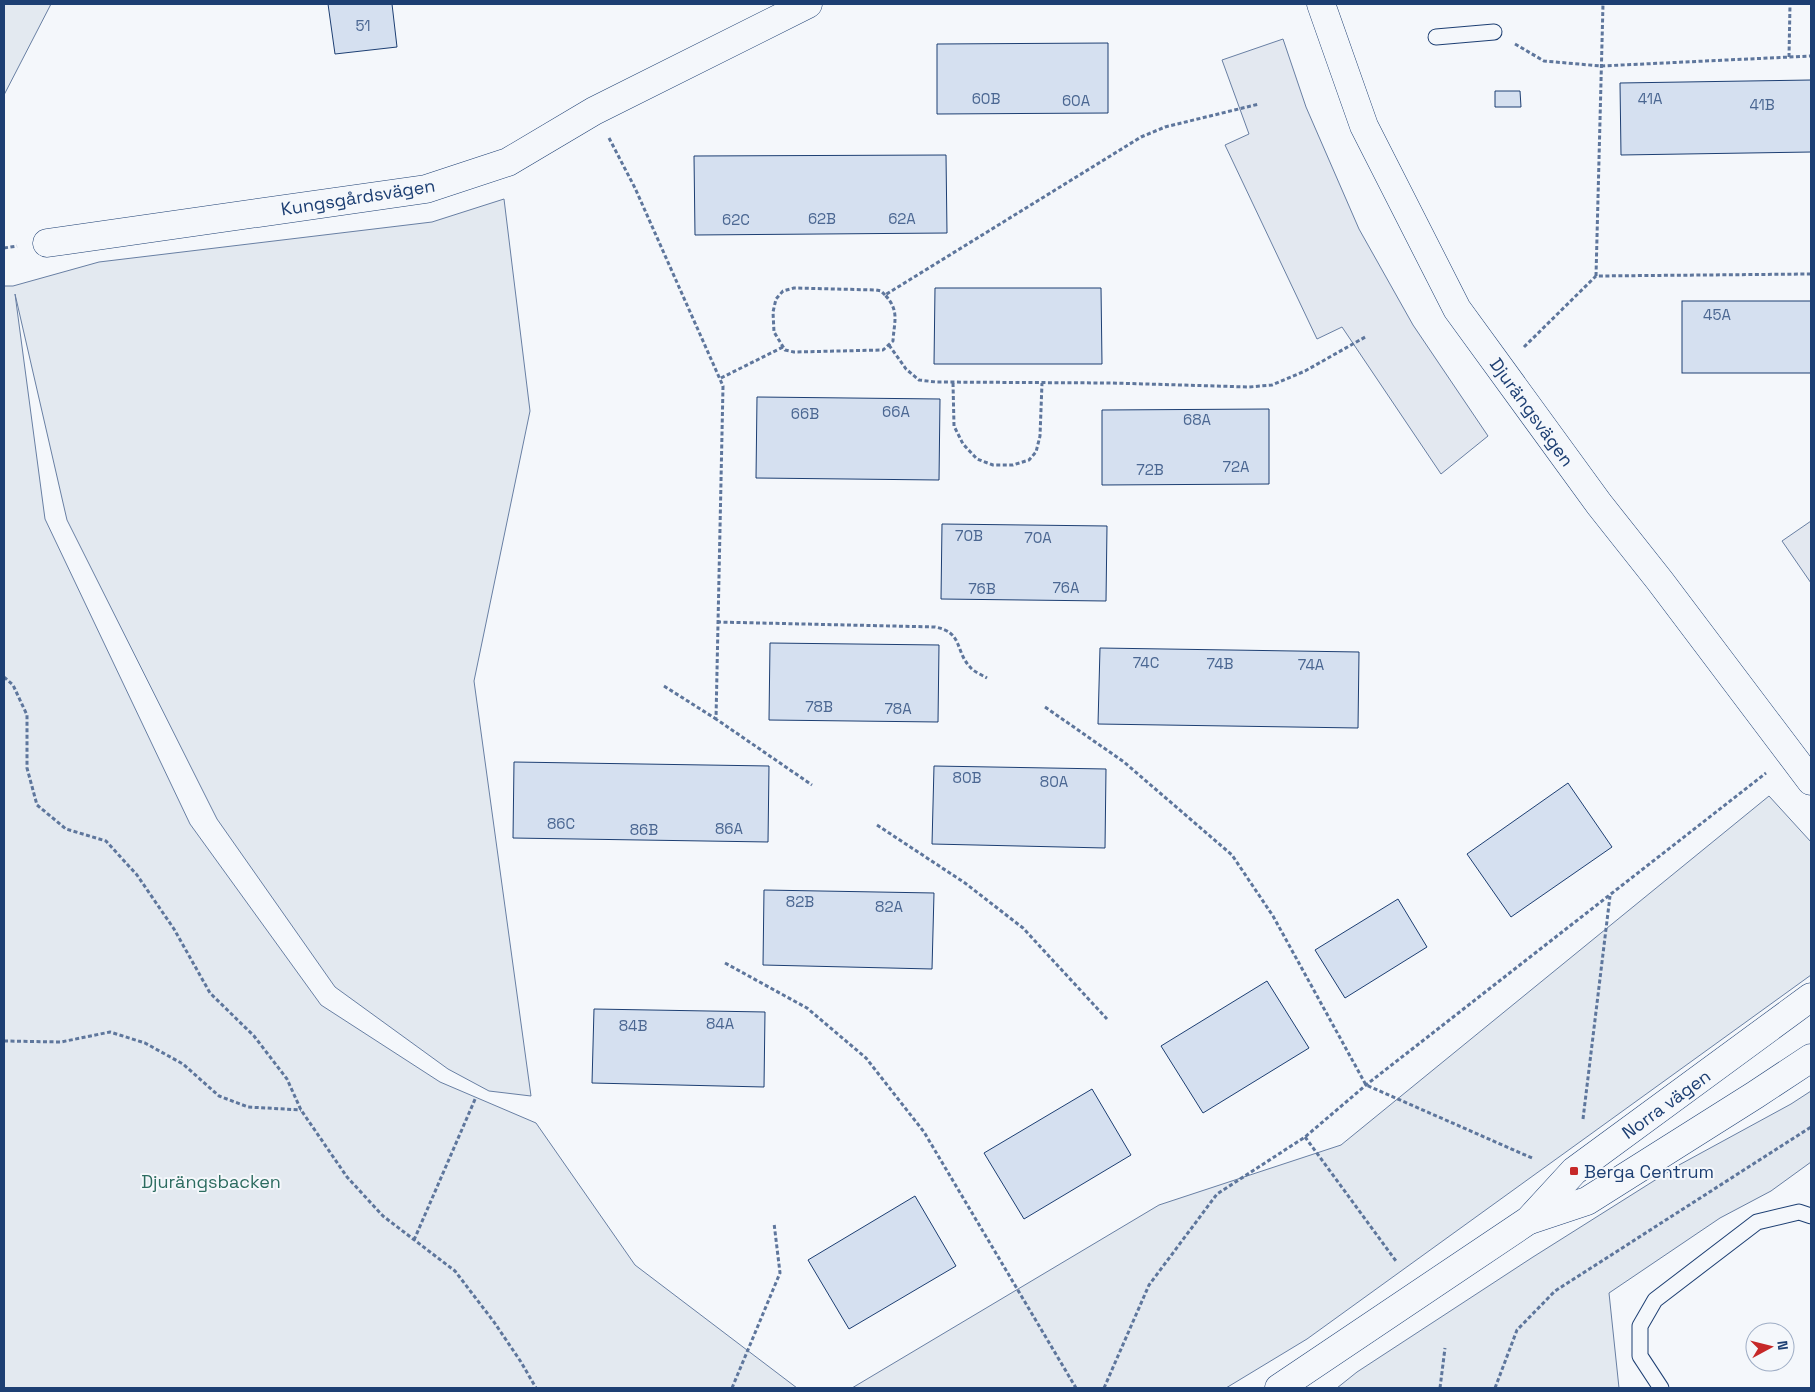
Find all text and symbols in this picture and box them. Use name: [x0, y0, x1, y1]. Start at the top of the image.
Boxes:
house number: 51: [355, 16, 371, 35]
house number: 60B: [972, 89, 1000, 108]
house number: 41A: [1638, 89, 1663, 108]
house number: 60A: [1062, 91, 1091, 110]
house number: 41B: [1749, 95, 1775, 114]
street label: Kungsgårdsvägen: [279, 173, 437, 221]
house number: 62B: [808, 209, 836, 228]
house number: 62A: [888, 209, 916, 228]
house number: 62C: [722, 210, 750, 229]
house number: 45A: [1703, 305, 1731, 324]
street label: Djurängsvägen: [1485, 353, 1579, 471]
house number: 66A: [882, 402, 910, 421]
house number: 66B: [791, 404, 819, 423]
house number: 68A: [1183, 410, 1212, 429]
house number: 72A: [1223, 457, 1250, 476]
house number: 72B: [1136, 460, 1164, 479]
house number: 70B: [955, 526, 983, 545]
house number: 70A: [1024, 528, 1052, 547]
house number: 76A: [1053, 578, 1080, 597]
house number: 76B: [968, 579, 996, 598]
house number: 74C: [1133, 653, 1159, 672]
house number: 74B: [1207, 654, 1234, 673]
house number: 74A: [1298, 655, 1325, 674]
house number: 78B: [805, 697, 833, 716]
house number: 78A: [884, 699, 912, 718]
house number: 80B: [953, 768, 982, 787]
house number: 80A: [1040, 772, 1069, 791]
house number: 86C: [547, 814, 575, 833]
house number: 86A: [715, 819, 744, 838]
house number: 86B: [630, 820, 658, 839]
house number: 82B: [786, 892, 814, 911]
house number: 82A: [875, 897, 903, 916]
house number: 84A: [706, 1014, 735, 1033]
house number: 84B: [619, 1016, 647, 1035]
street label: Norra vägen: [1617, 1064, 1715, 1144]
place label: Berga Centrum: [1584, 1160, 1714, 1183]
marker: Berga Centrum: [1568, 1165, 1580, 1177]
park label: Djurängsbacken: [141, 1170, 281, 1193]
north arrow: [1745, 1322, 1795, 1372]
text: N: [1773, 1340, 1792, 1351]

